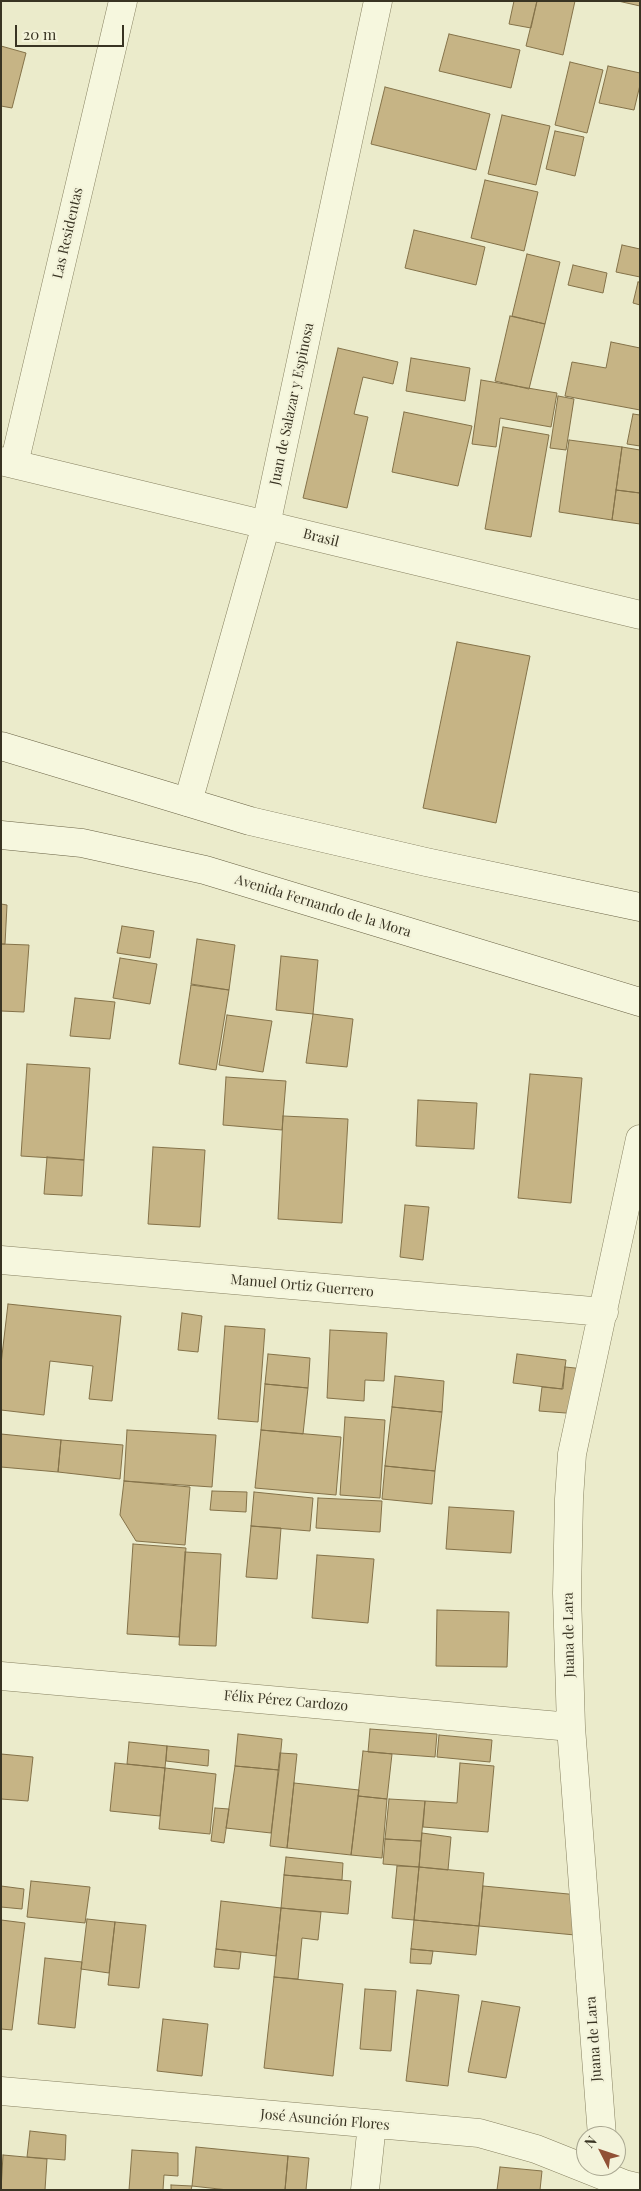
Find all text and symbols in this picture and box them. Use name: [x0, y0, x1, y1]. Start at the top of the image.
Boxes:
scale bar: [18, 15, 126, 47]
text: 20 m: [23, 24, 56, 44]
street label: Las Residentas: [49, 186, 87, 280]
street label: Juan de Salazar y Espinosa: [267, 321, 317, 487]
street label: Brasil: [301, 525, 341, 551]
street label: Avenida Fernando de la Mora: [233, 871, 413, 941]
street label: Manuel Ortiz Guerrero: [230, 1271, 374, 1301]
street label: Juana de Lara: [560, 1592, 578, 1678]
street label: Félix Pérez Cardozo: [223, 1687, 349, 1715]
street label: Juana de Lara: [583, 1996, 605, 2082]
street label: José Asunción Flores: [260, 2106, 390, 2134]
north arrow: [576, 2126, 626, 2176]
text: N: [580, 2131, 601, 2152]

